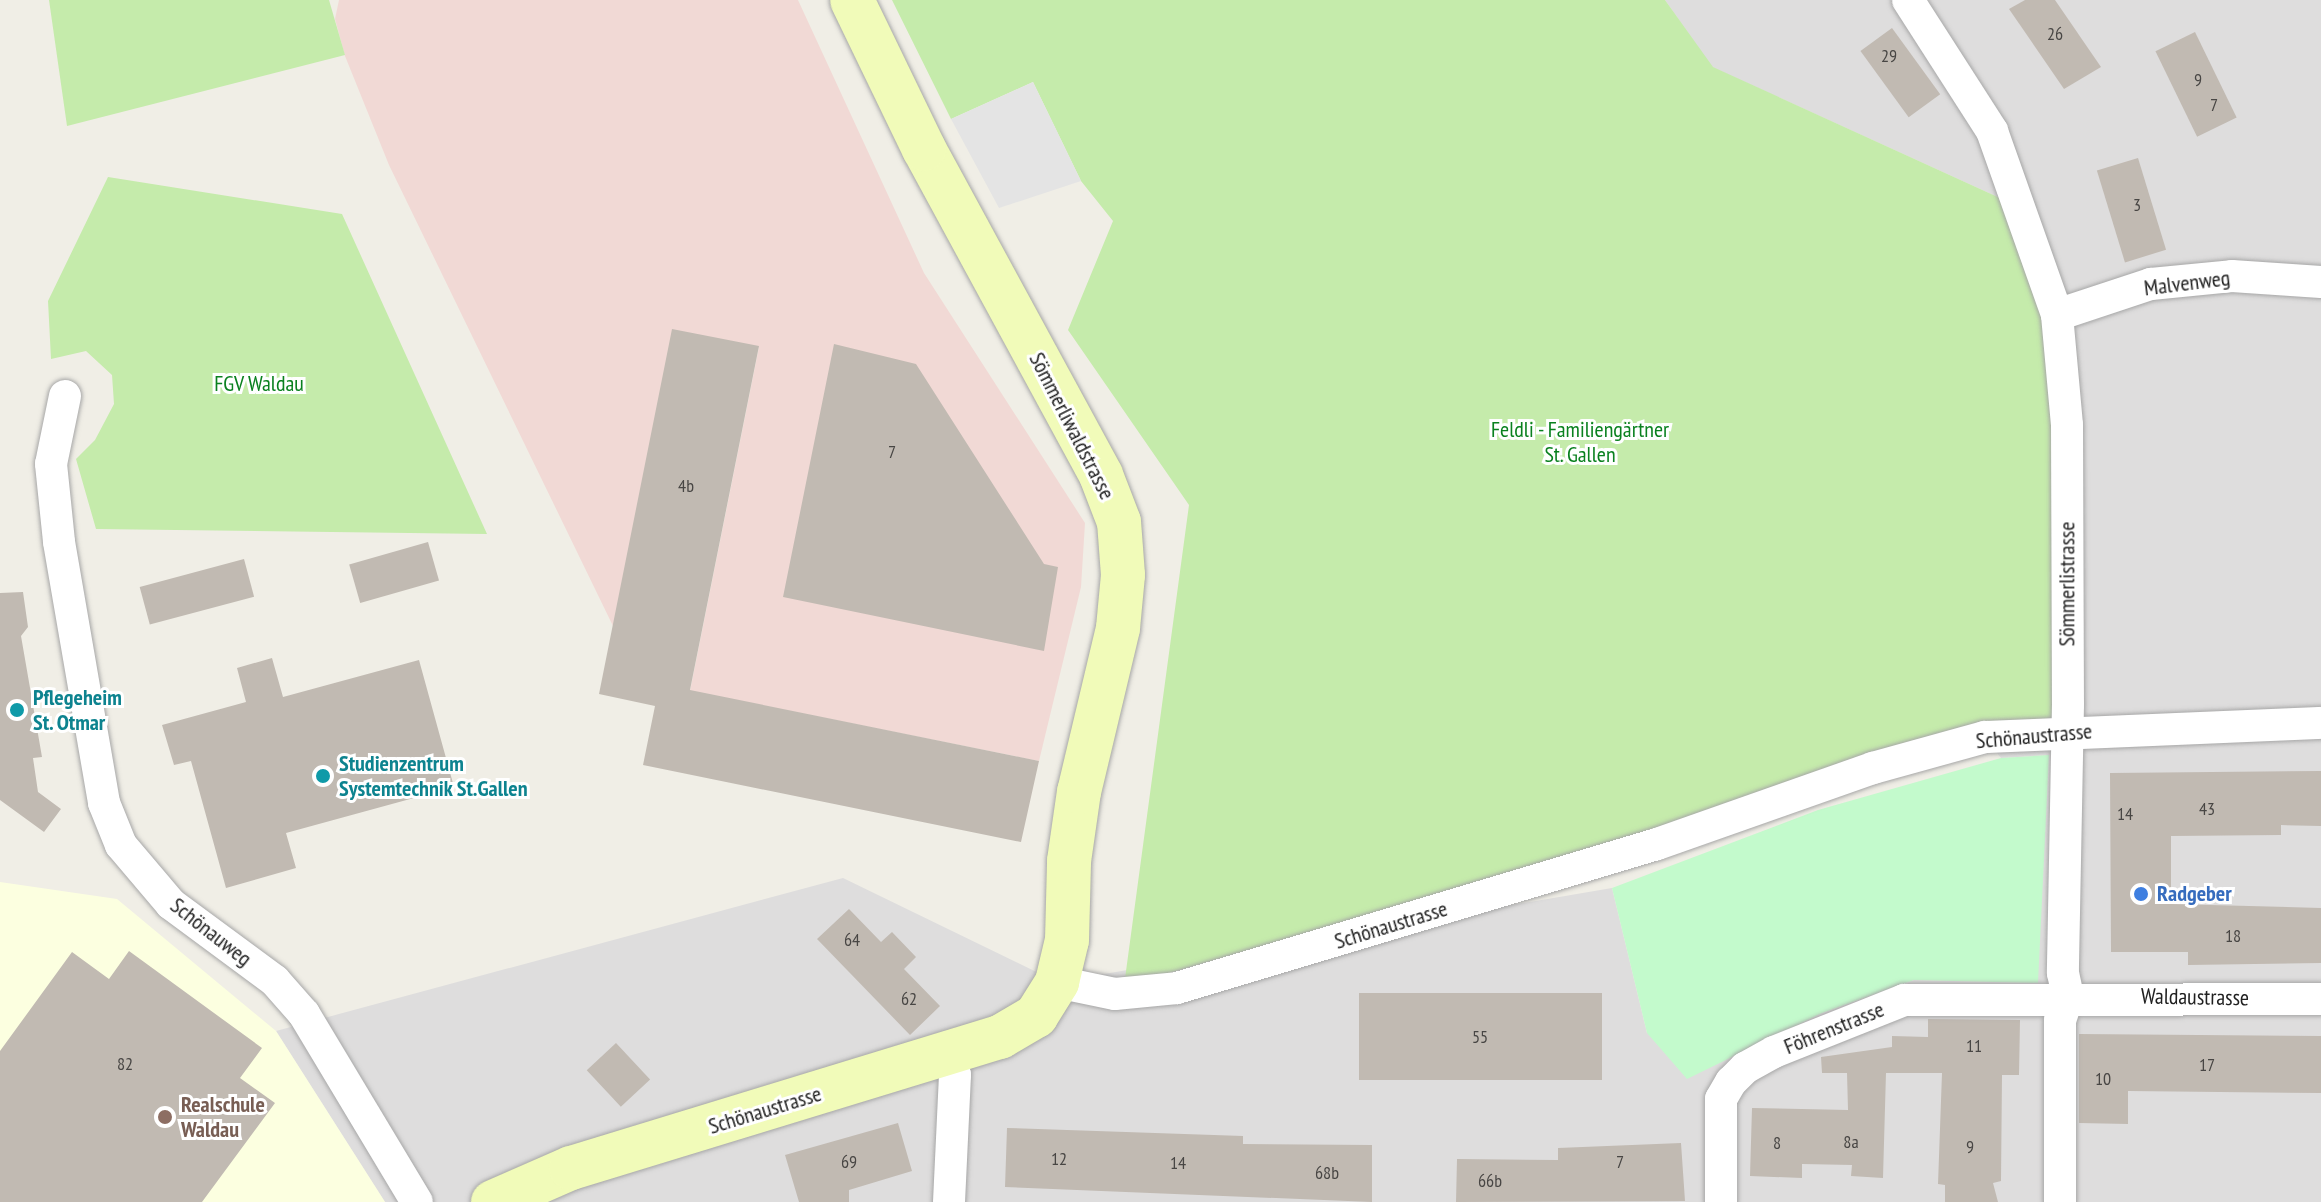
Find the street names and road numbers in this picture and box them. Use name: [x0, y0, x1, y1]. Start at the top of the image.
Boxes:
street label: Malvenweg: [2143, 265, 2231, 301]
street label: Sömmerliwaldstrasse: [1024, 348, 1120, 504]
street label: Sömmerlistrasse: [2054, 522, 2080, 646]
street label: Schönaustrasse: [1975, 718, 2093, 754]
street label: Schönauweg: [165, 892, 257, 972]
street label: Schönaustrasse: [1331, 895, 1451, 955]
street label: Waldaustrasse: [2141, 983, 2249, 1011]
street label: Föhrenstrasse: [1780, 996, 1888, 1060]
street label: Schönaustrasse: [705, 1080, 825, 1140]

